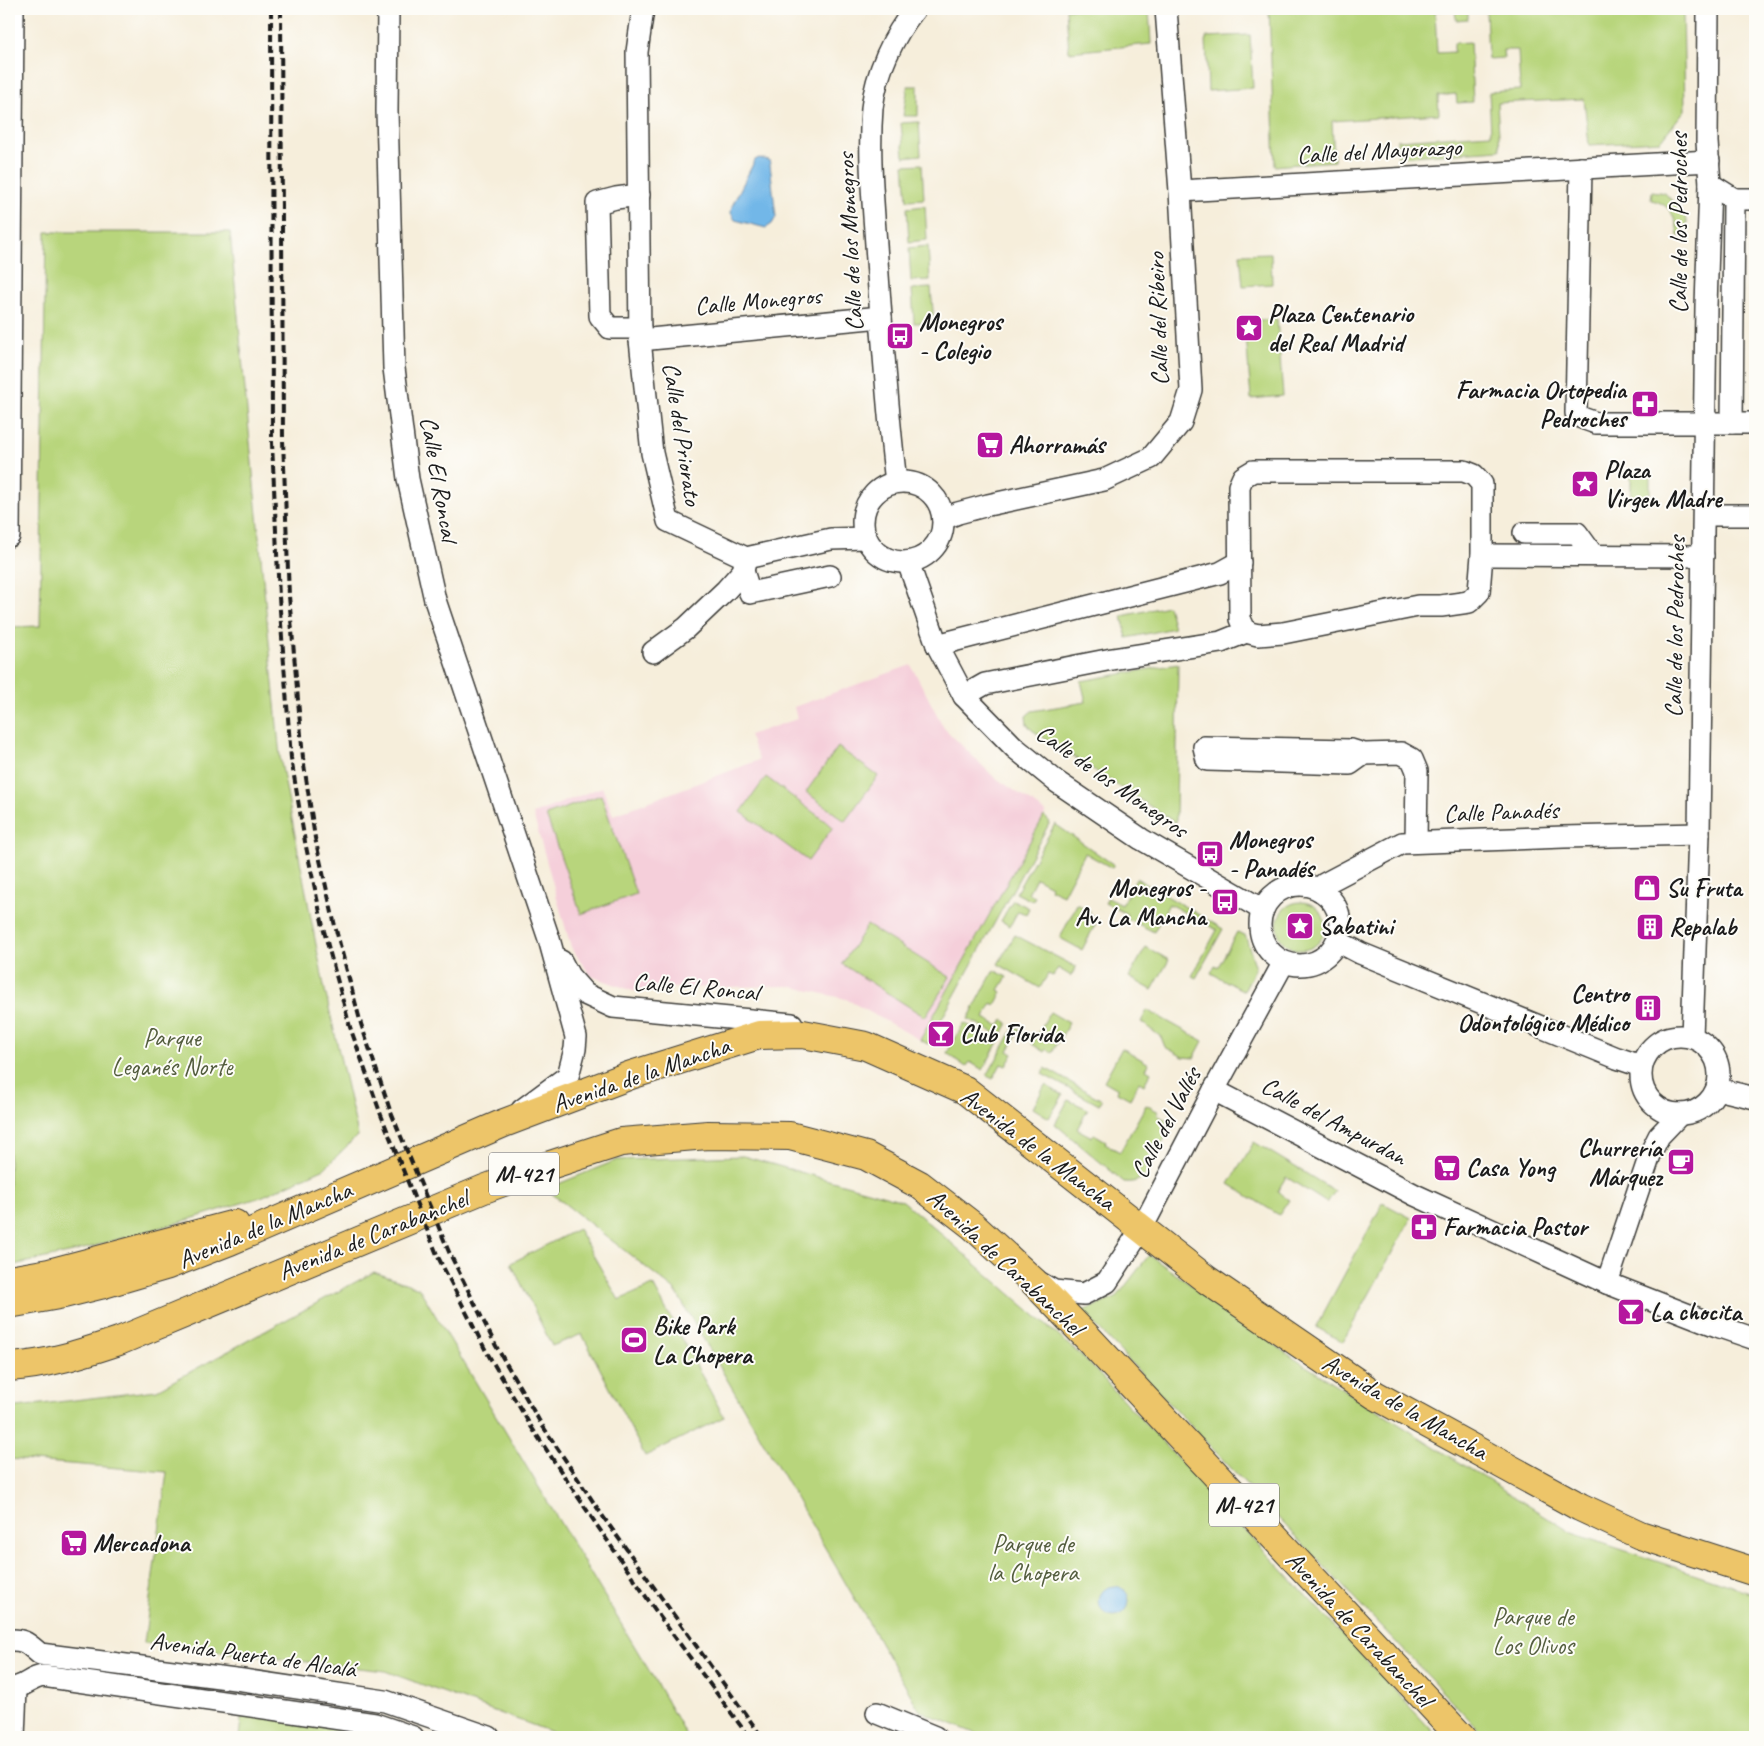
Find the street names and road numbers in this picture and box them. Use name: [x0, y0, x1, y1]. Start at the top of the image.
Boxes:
street label: Calle de los Pedroches: [1663, 130, 1695, 314]
street label: Calle del Mayorazgo: [1296, 131, 1463, 171]
street label: Calle de los Monegros: [829, 150, 871, 332]
street label: Calle del Ribeiro: [1140, 251, 1176, 386]
street label: Calle Monegros: [693, 279, 825, 322]
street label: Calle del Priorato: [655, 360, 709, 509]
street label: Calle El Roncal: [412, 414, 467, 549]
street label: Calle de los Pedroches: [1657, 534, 1693, 718]
street label: Calle de los Monegros: [1030, 717, 1196, 847]
street label: Calle Panadés: [1443, 794, 1561, 830]
street label: Calle El Roncal: [632, 966, 765, 1009]
street label: Avenida de la Mancha: [548, 1029, 736, 1120]
street label: Calle del Vallés: [1124, 1060, 1210, 1184]
street label: Calle del Ampurdan: [1256, 1069, 1414, 1174]
street label: Avenida de la Mancha: [954, 1080, 1123, 1219]
road number: M-421: [489, 1152, 559, 1196]
street label: Avenida de la Mancha: [173, 1173, 359, 1276]
street label: Avenida de Carabanchel: [274, 1181, 477, 1288]
street label: Avenida de Carabanchel: [920, 1182, 1093, 1346]
street label: Avenida de la Mancha: [1317, 1347, 1495, 1468]
road number: M-421: [1209, 1484, 1279, 1526]
street label: Avenida de Carabanchel: [1279, 1544, 1443, 1717]
street label: Avenida Puerta de Alcalá: [148, 1625, 360, 1686]

